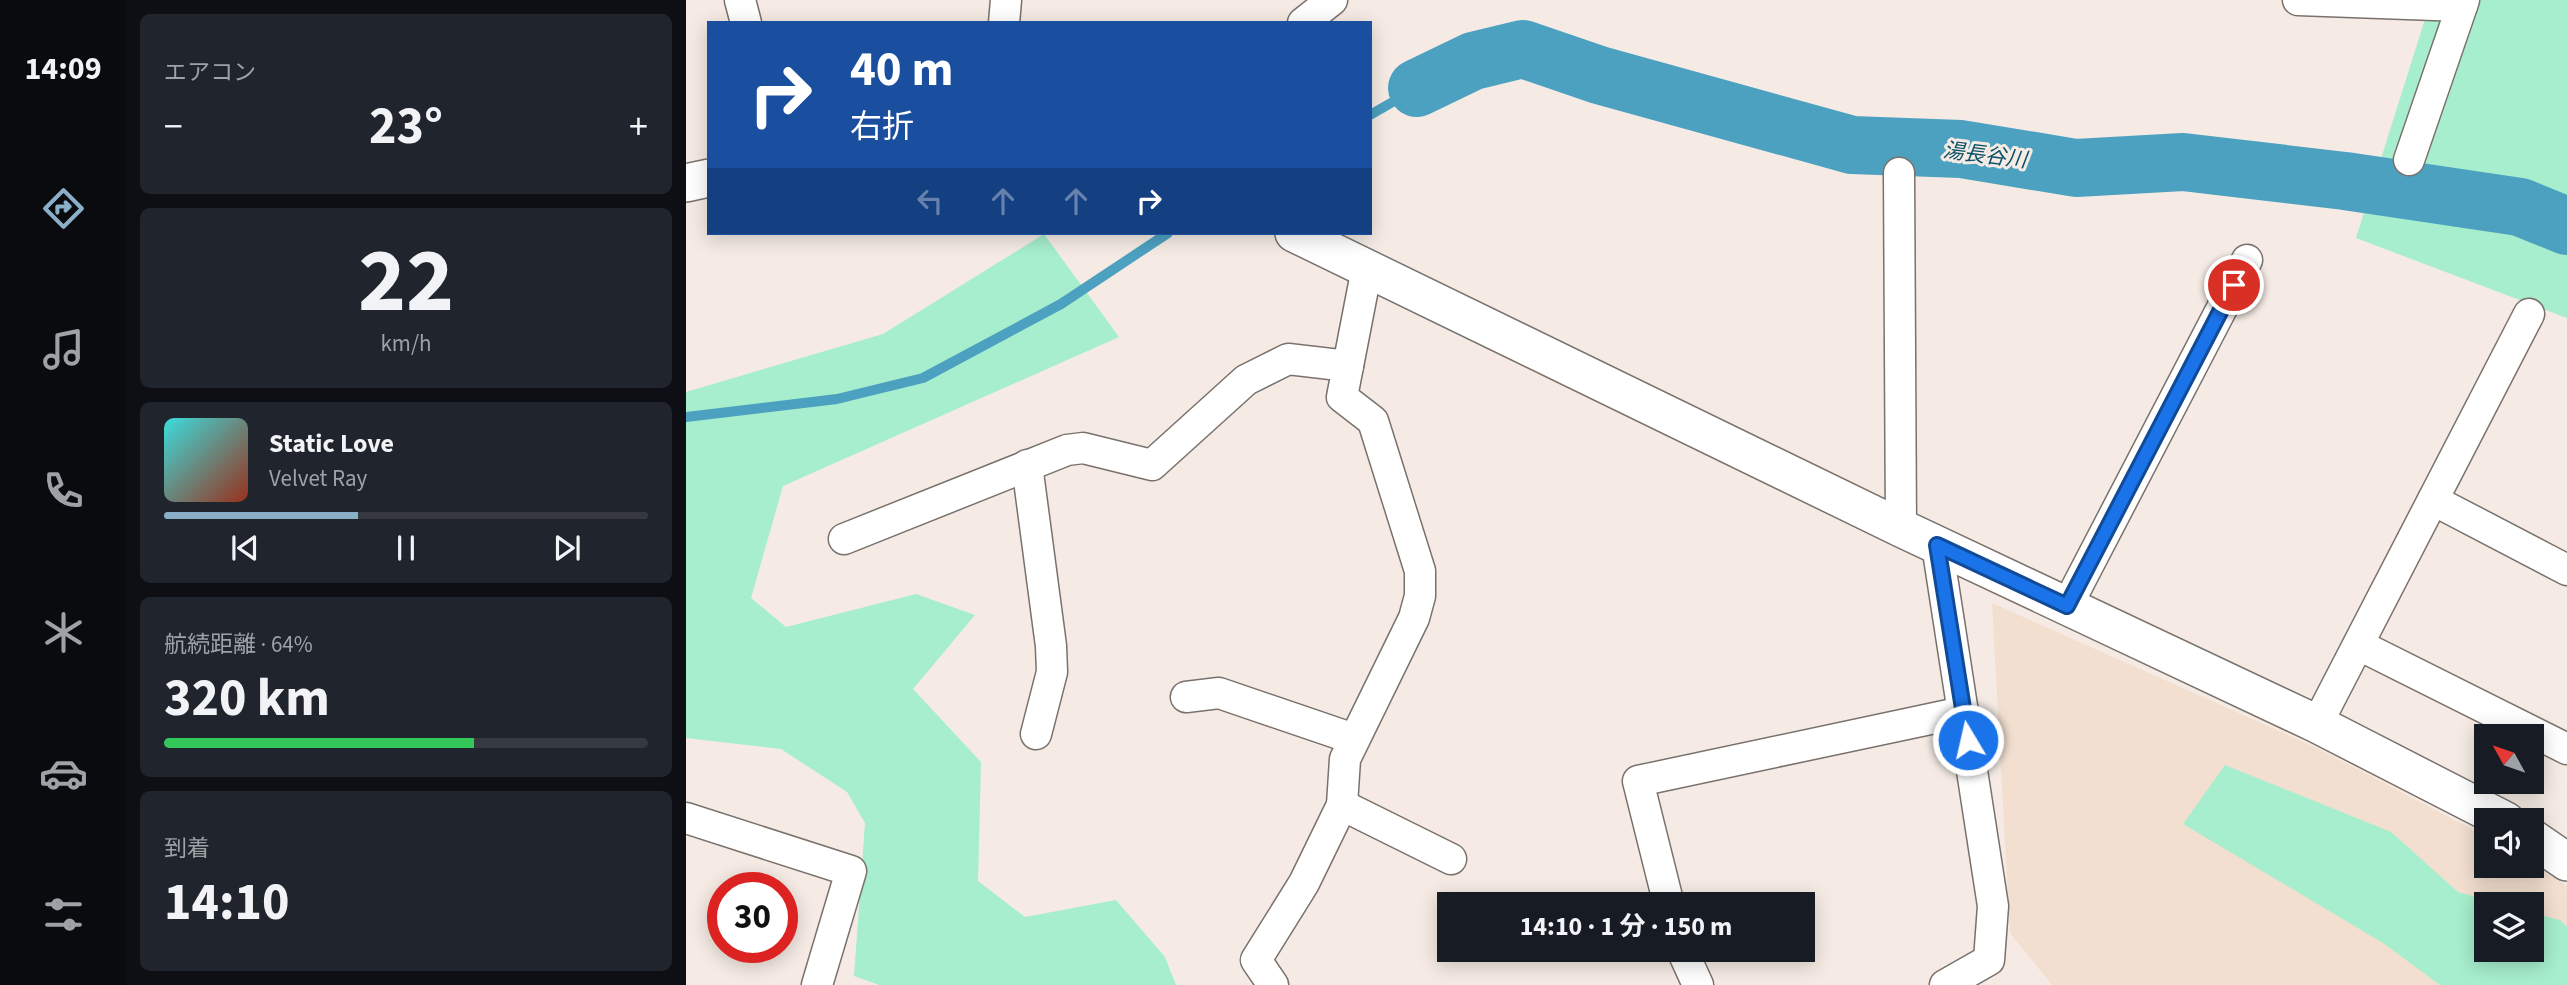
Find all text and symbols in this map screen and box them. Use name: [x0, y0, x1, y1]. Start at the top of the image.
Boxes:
text: 40 m: [850, 35, 954, 105]
text: 14:09: [24, 46, 102, 92]
icon: right: [735, 49, 826, 140]
text: エアコン: [164, 56, 256, 89]
text: 23°: [369, 90, 443, 164]
text: −: [164, 100, 183, 154]
text: +: [629, 100, 648, 154]
text: 右折: [850, 104, 914, 150]
water label: 湯長谷川: [1941, 135, 2030, 175]
icon: left: [911, 182, 949, 220]
icon: ahead: [984, 182, 1022, 220]
icon: ahead: [1057, 182, 1095, 220]
icon: right: [1130, 182, 1168, 220]
icon: directions: [39, 184, 88, 233]
text: 22: [358, 217, 454, 346]
pin: [2204, 255, 2264, 315]
icon: arrive: [2215, 266, 2253, 304]
icon: music: [39, 325, 88, 374]
text: km/h: [380, 327, 432, 360]
text: Static Love: [269, 425, 394, 462]
text: Velvet Ray: [269, 462, 367, 495]
icon: phone: [39, 466, 88, 515]
icon: previous: [226, 529, 264, 567]
icon: pause: [387, 529, 425, 567]
icon: next: [548, 529, 586, 567]
icon: climate: [39, 608, 88, 657]
text: 航続距離 · 64%: [164, 628, 313, 661]
text: 320 km: [164, 662, 330, 736]
position arrow: [1931, 703, 2005, 777]
north arrow: [2474, 724, 2544, 794]
map controls: [2474, 724, 2544, 962]
icon: car: [39, 749, 88, 798]
button: sound: [2474, 808, 2544, 878]
text: 到着: [164, 832, 210, 865]
text: 14:10: [164, 866, 289, 940]
speed limit sign: 30: [707, 872, 798, 963]
icon: filters: [39, 890, 88, 939]
button: layers: [2474, 892, 2544, 962]
text: 14:10 · 1 分 · 150 m: [1520, 908, 1732, 945]

